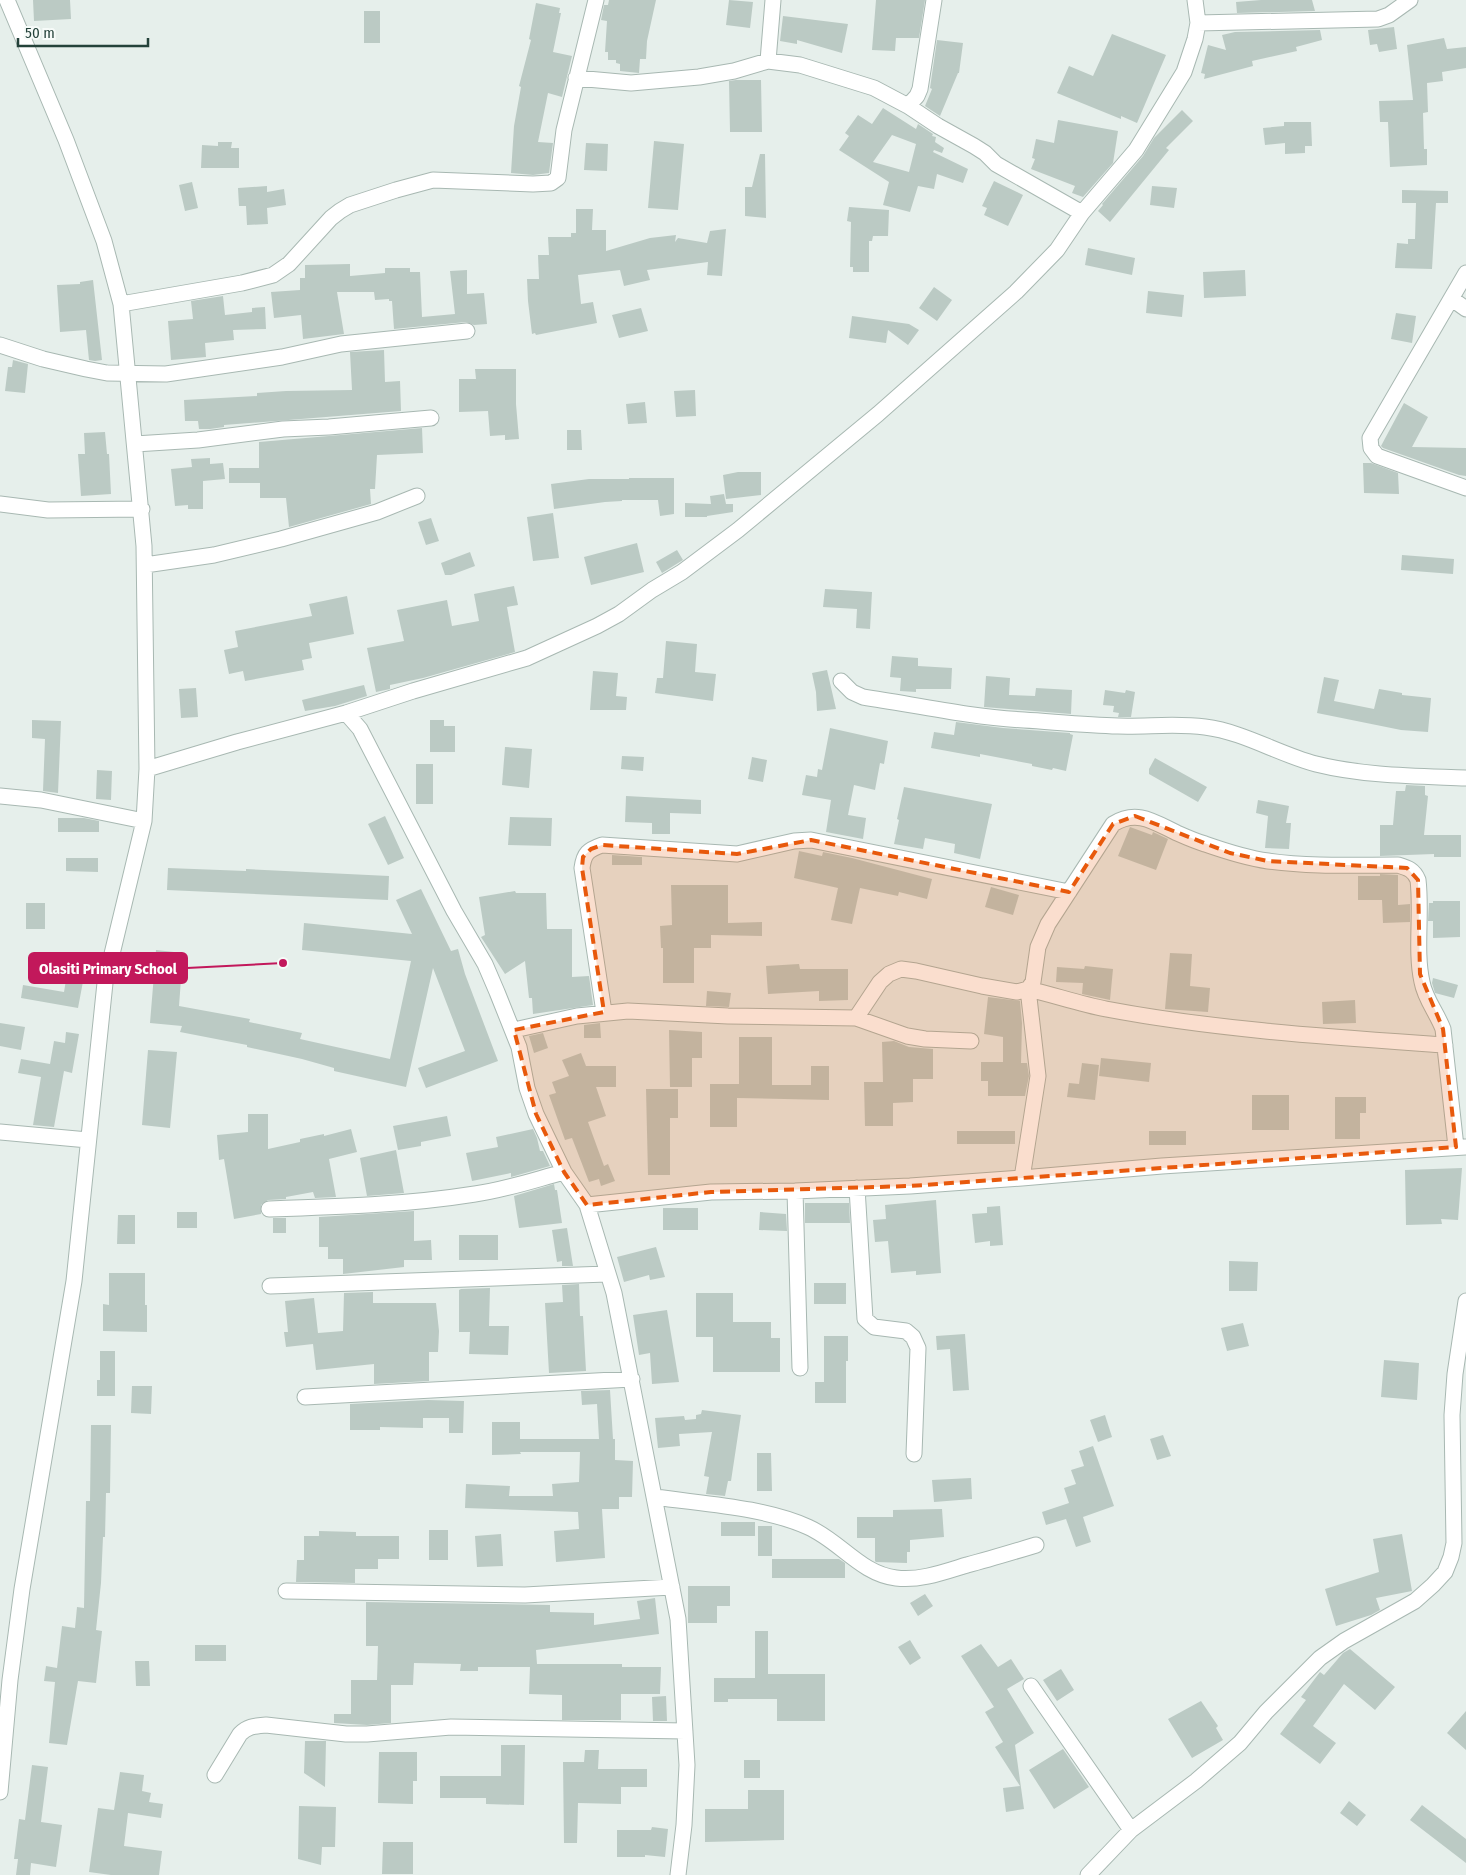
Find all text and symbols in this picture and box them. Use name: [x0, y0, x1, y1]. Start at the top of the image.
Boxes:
scale bar: [18, 15, 148, 47]
text: 50 m: [25, 24, 55, 42]
callout: Olasiti Primary School: [29, 953, 187, 983]
text: Olasiti Primary School: [39, 960, 178, 978]

